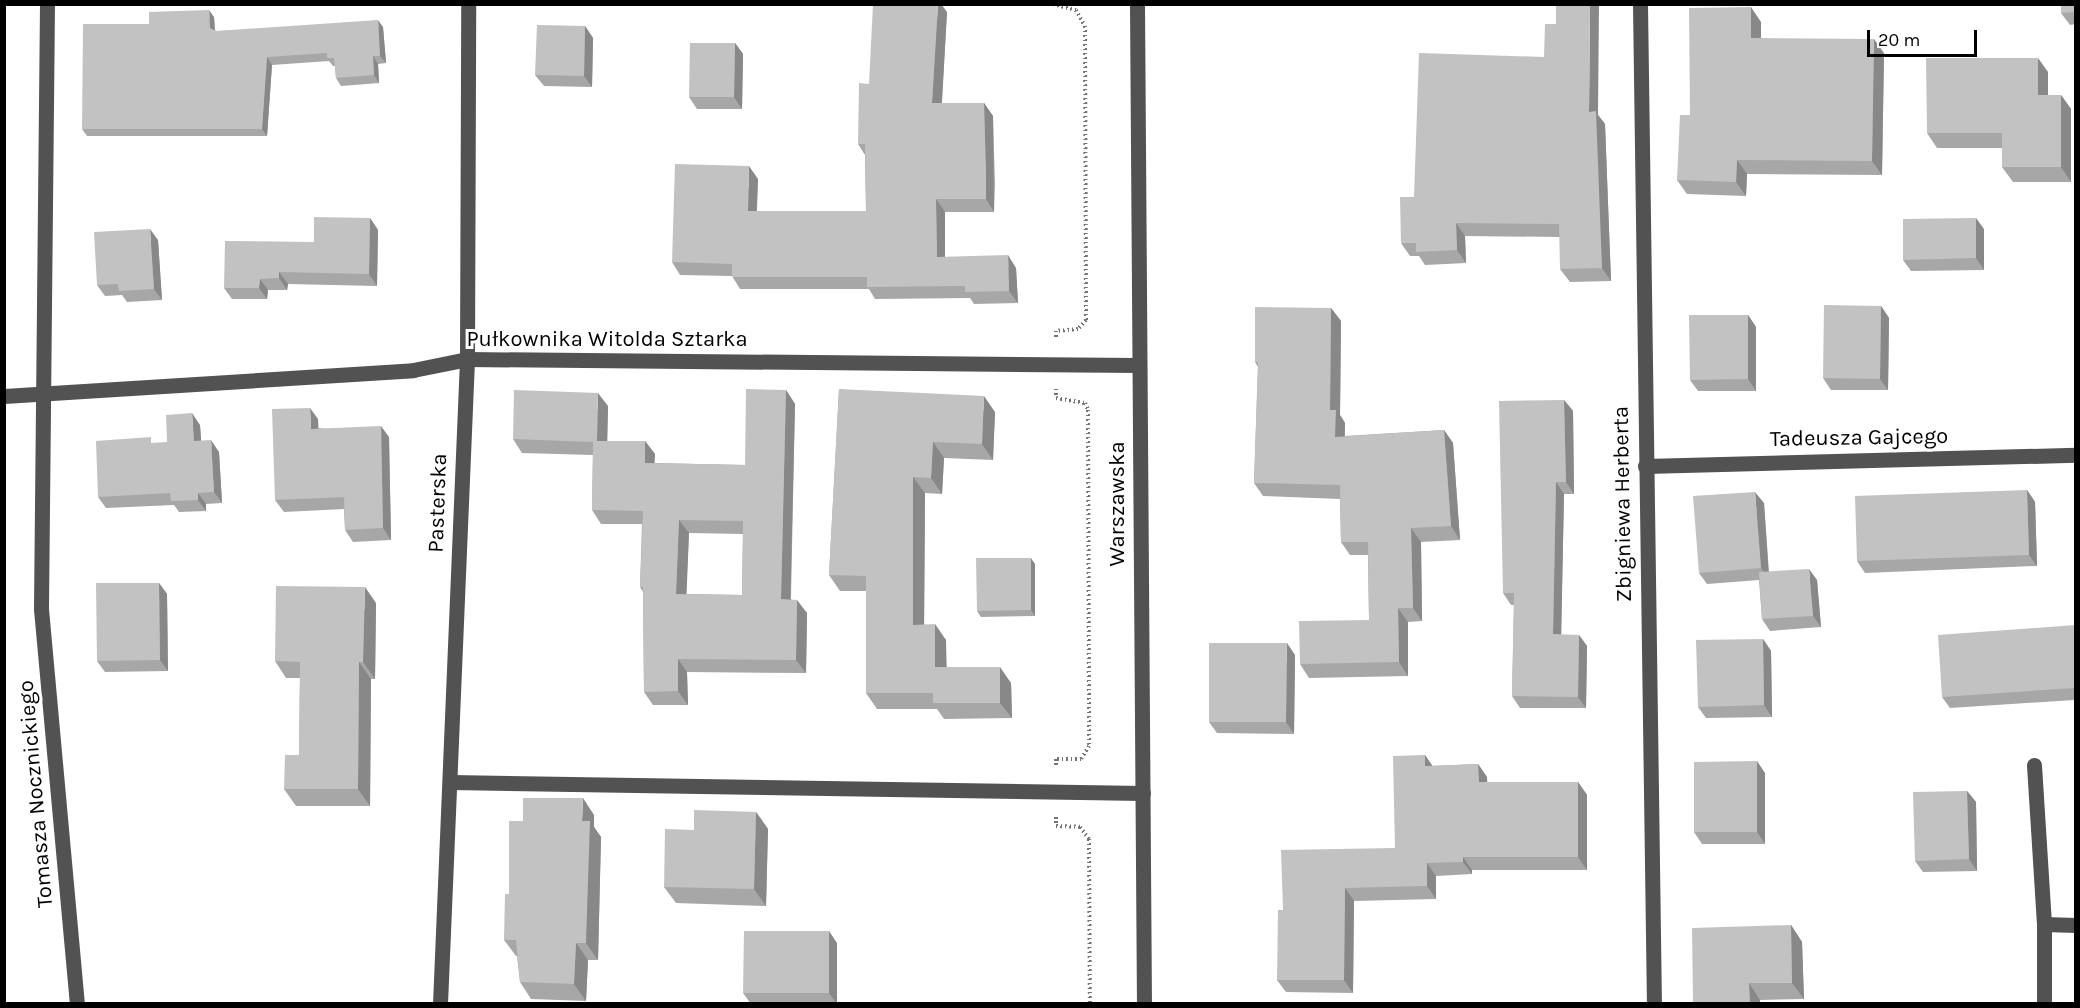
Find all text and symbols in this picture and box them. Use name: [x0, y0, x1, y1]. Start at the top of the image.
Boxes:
scale bar: [1870, 18, 1980, 56]
text: 20 m: [1878, 29, 1920, 51]
street label: Pułkownika Witolda Sztarka: [466, 327, 748, 353]
street label: Zbigniewa Herberta: [1608, 406, 1638, 602]
street label: Tadeusza Gajcego: [1770, 423, 1948, 453]
street label: Warszawska: [1105, 441, 1131, 567]
street label: Pasterska: [423, 453, 453, 553]
street label: Tomasza Nocznickiego: [13, 679, 59, 909]

